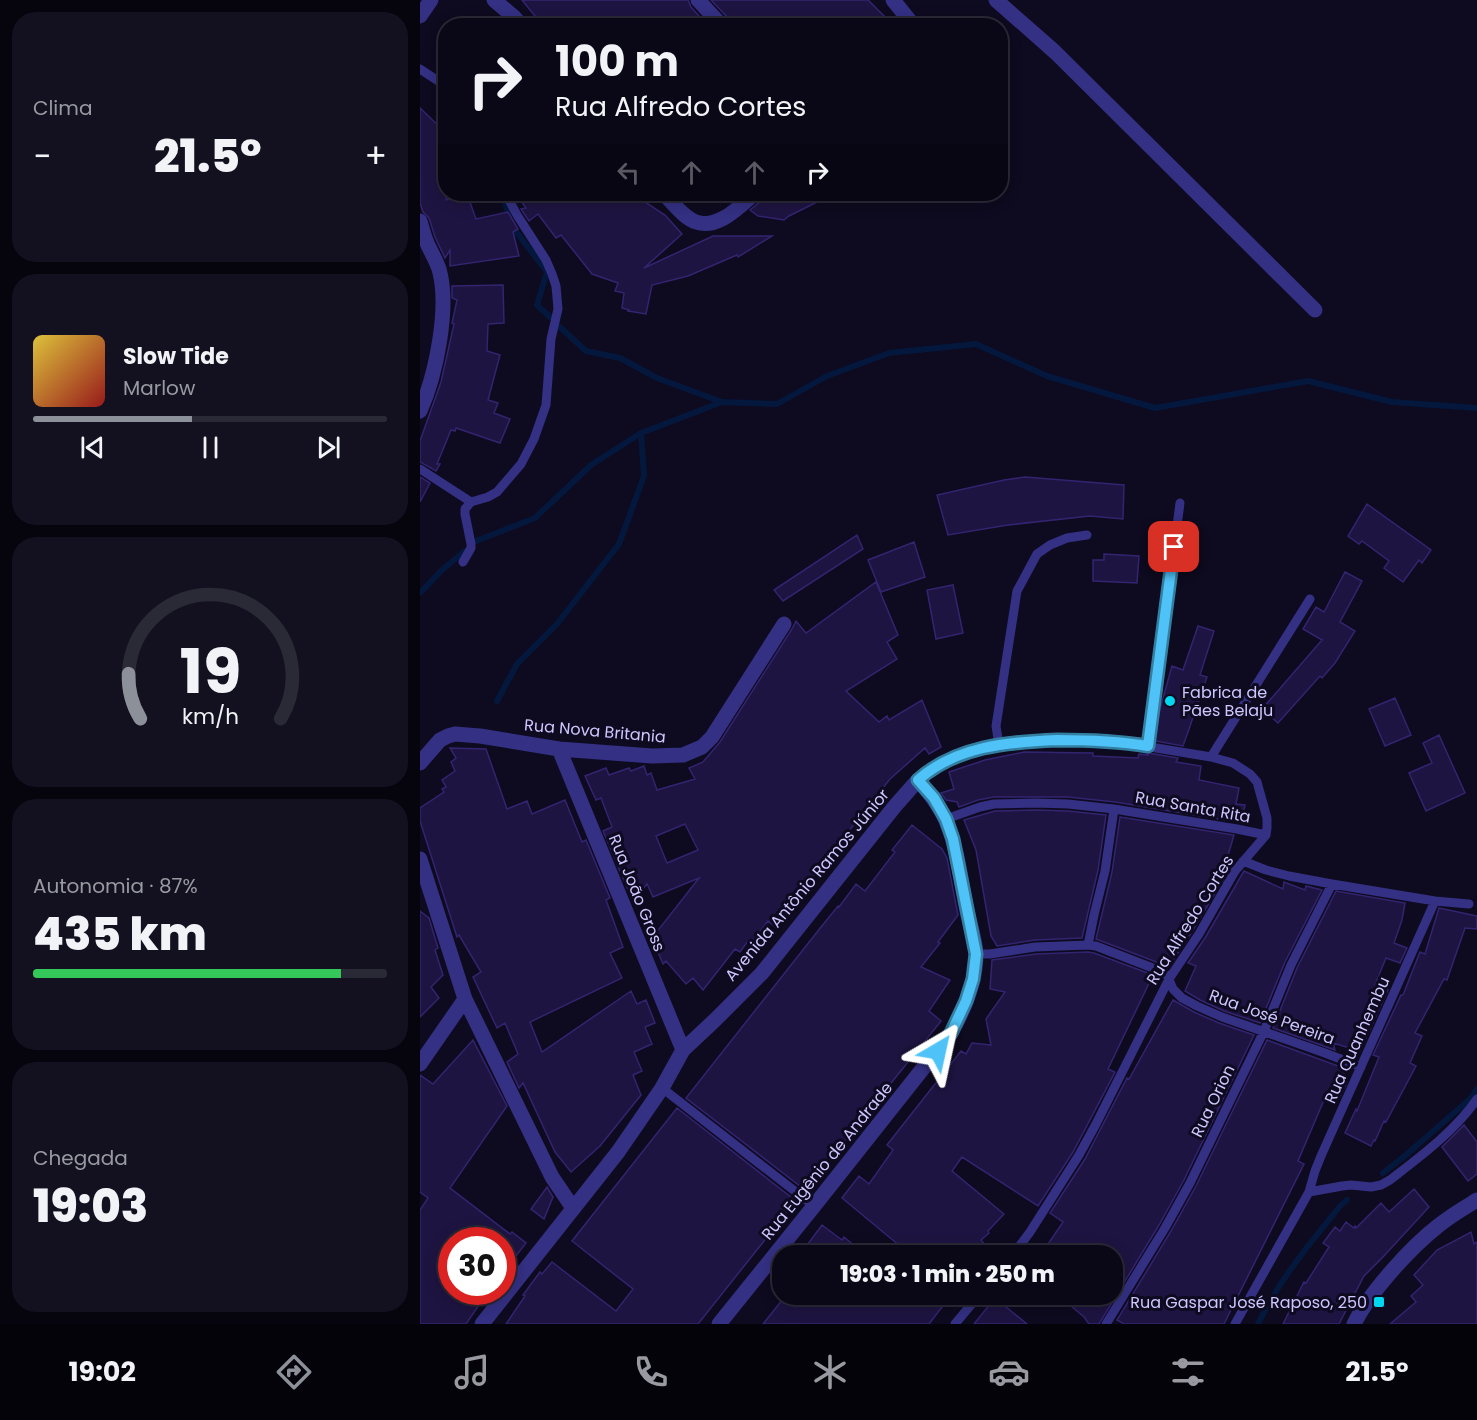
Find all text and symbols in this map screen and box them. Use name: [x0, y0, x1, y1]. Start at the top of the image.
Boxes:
text: 100 m: [555, 32, 679, 91]
icon: right: [456, 42, 534, 120]
text: Rua Alfredo Cortes: [555, 88, 806, 125]
text: Clima: [33, 94, 92, 122]
text: 21.5°: [154, 125, 262, 188]
text: −: [33, 133, 51, 180]
text: +: [364, 133, 387, 180]
icon: left: [612, 156, 645, 189]
icon: ahead: [675, 156, 708, 189]
icon: ahead: [738, 156, 771, 189]
icon: right: [801, 156, 834, 189]
text: Slow Tide: [123, 341, 229, 372]
text: Marlow: [123, 374, 195, 402]
icon: previous: [76, 431, 109, 464]
icon: pause: [194, 431, 227, 464]
icon: next: [312, 431, 345, 464]
pin: [1148, 521, 1199, 572]
icon: arrive: [1157, 530, 1190, 563]
text: 19: [179, 627, 241, 715]
place label: Fabrica de Pães Belaju: [1182, 681, 1273, 722]
marker: Fabrica de Pães Belaju: [1163, 694, 1177, 708]
text: km/h: [181, 701, 239, 732]
street label: Rua Nova Britania: [523, 713, 667, 749]
street label: Avenida Antônio Ramos Júnior: [720, 784, 894, 986]
street label: Rua Santa Rita: [1134, 786, 1252, 828]
street label: Rua João Gross: [603, 831, 671, 955]
street label: Rua Alfredo Cortes: [1141, 851, 1239, 989]
text: Autonomia · 87%: [33, 872, 198, 900]
text: 435 km: [33, 903, 207, 966]
street label: Rua Quanhembu: [1319, 973, 1395, 1107]
street label: Rua José Pereira: [1206, 984, 1338, 1050]
position arrow: [906, 1019, 970, 1083]
street label: Rua Orion: [1186, 1061, 1240, 1141]
street label: Rua Eugênio de Andrade: [756, 1077, 898, 1245]
text: Chegada: [33, 1144, 128, 1172]
text: 19:03: [33, 1175, 148, 1238]
speed limit sign: 30: [438, 1227, 516, 1305]
text: 19:03 · 1 min · 250 m: [840, 1259, 1055, 1290]
place label: Rua Gaspar José Raposo, 250: [1130, 1291, 1367, 1314]
marker: Rua Gaspar José Raposo, 250: [1372, 1295, 1386, 1309]
icon: directions: [273, 1351, 315, 1393]
icon: music: [451, 1351, 493, 1393]
icon: phone: [630, 1351, 672, 1393]
icon: climate: [809, 1351, 851, 1393]
icon: car: [988, 1351, 1030, 1393]
icon: filters: [1167, 1351, 1209, 1393]
text: 19:02: [68, 1353, 136, 1390]
text: 21.5°: [1345, 1353, 1409, 1390]

